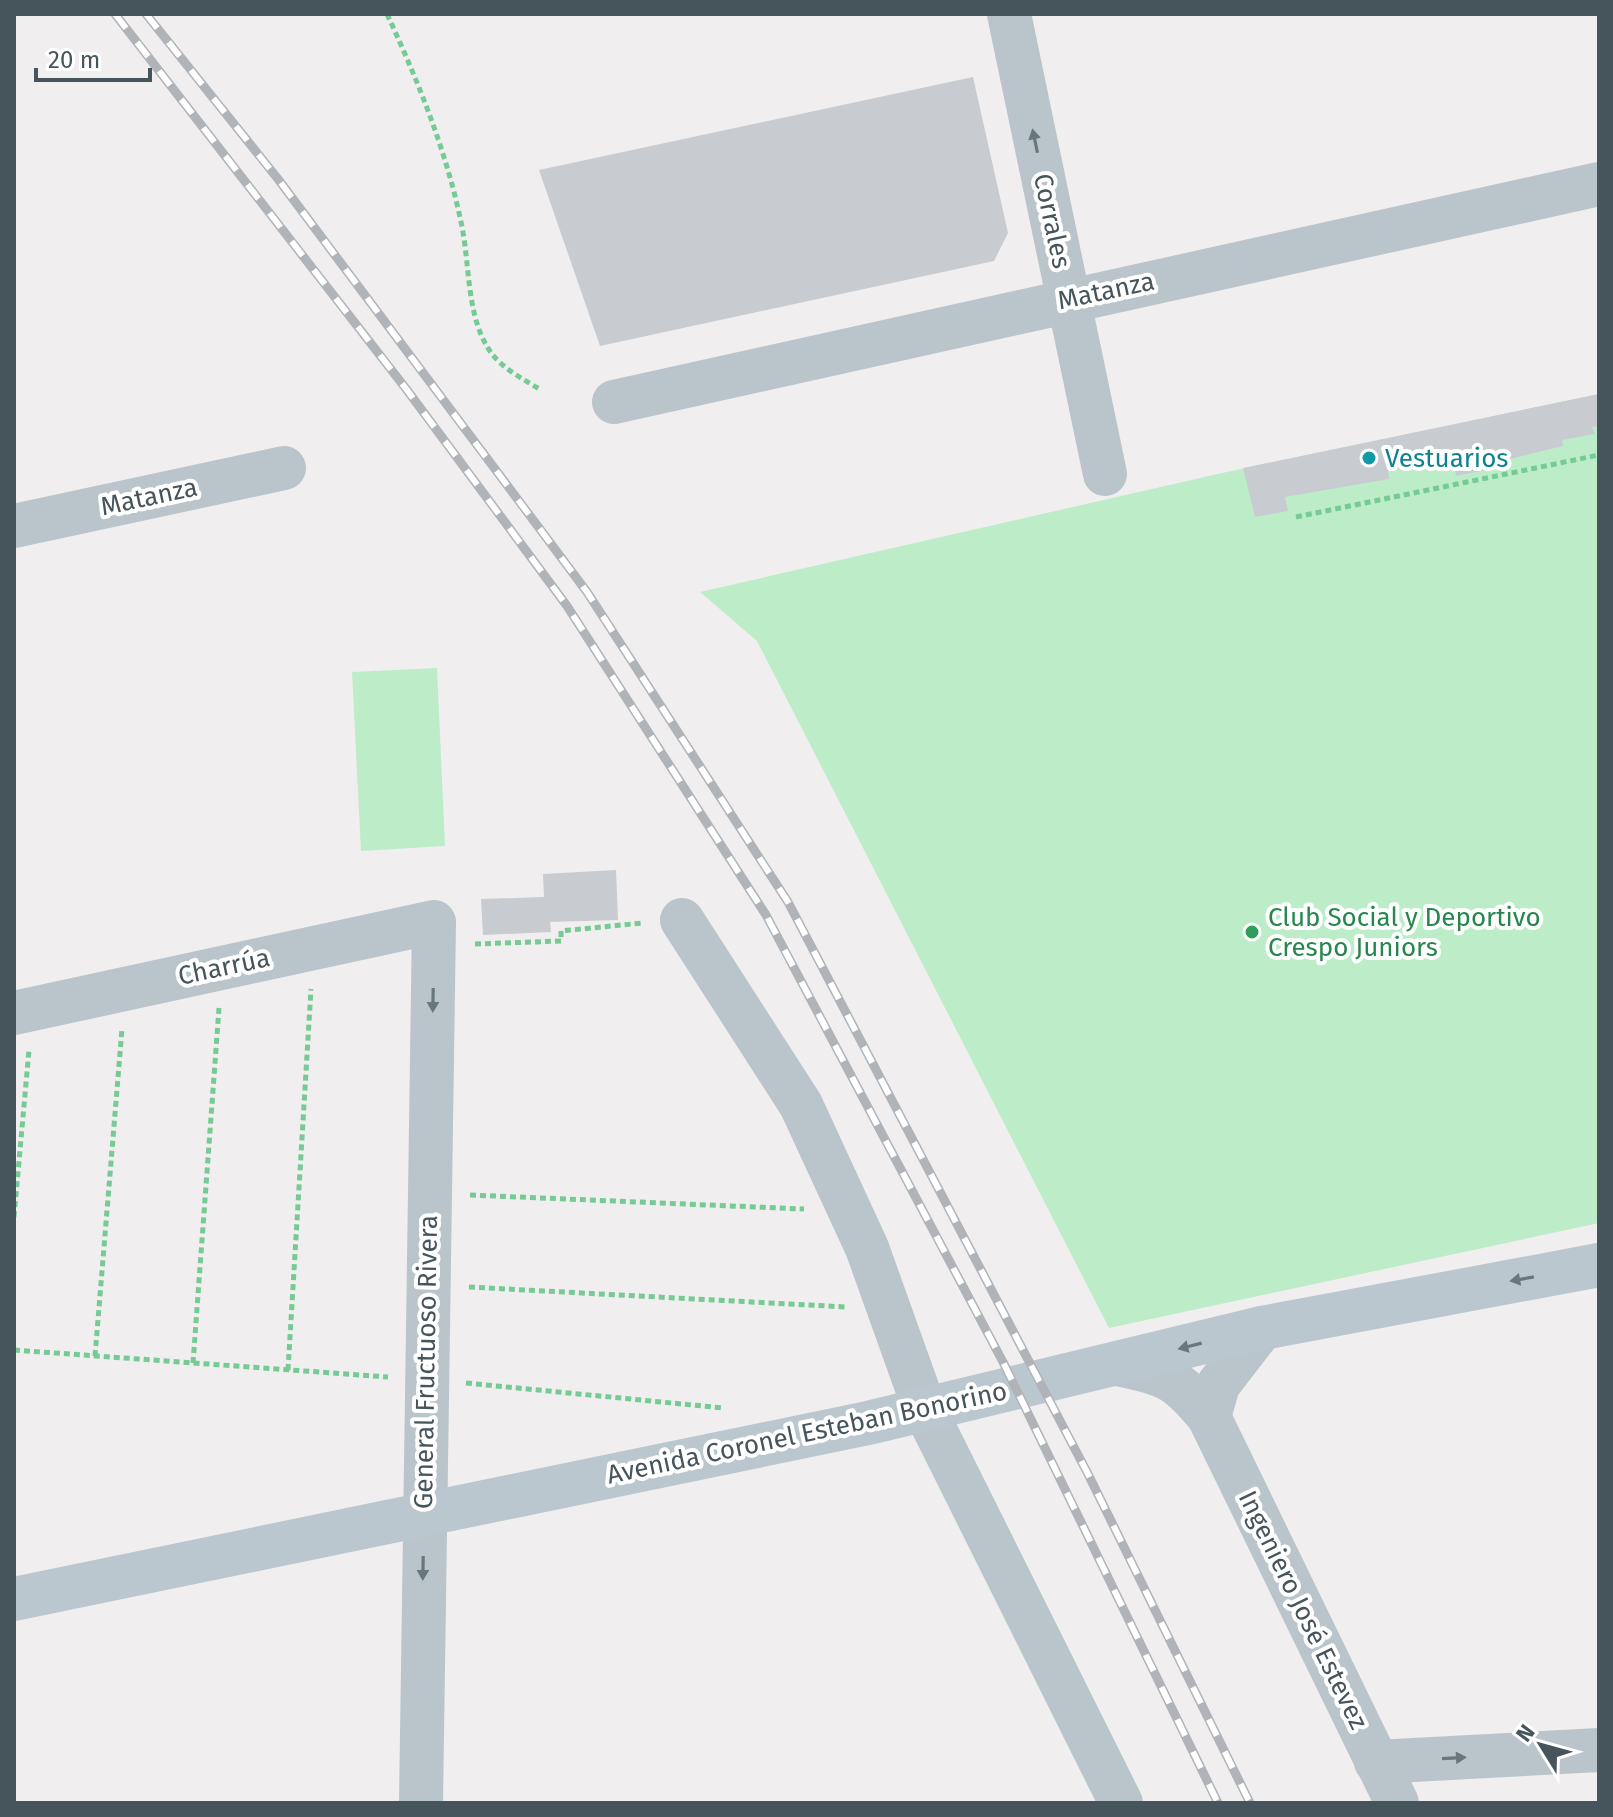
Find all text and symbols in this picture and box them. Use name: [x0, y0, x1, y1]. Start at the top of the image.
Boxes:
scale bar: [36, 32, 150, 82]
text: 20 m: [48, 46, 100, 74]
one-way arrow: [1029, 128, 1041, 153]
street label: Corrales: [1027, 171, 1077, 271]
street label: Matanza: [1055, 266, 1157, 316]
place label: Vestuarios: [1385, 443, 1508, 474]
marker: Vestuarios: [1360, 449, 1378, 467]
street label: Matanza: [98, 472, 200, 522]
place label: Club Social y Deportivo Crespo Juniors: [1268, 902, 1541, 963]
marker: Club Social y Deportivo Crespo Juniors: [1243, 923, 1261, 941]
street label: Charrúa: [175, 942, 273, 992]
one-way arrow: [426, 988, 439, 1013]
street label: General Fructuoso Rivera: [408, 1215, 444, 1509]
one-way arrow: [1510, 1274, 1535, 1286]
one-way arrow: [1177, 1341, 1202, 1353]
street label: Avenida Coronel Esteban Bonorino: [604, 1375, 1010, 1491]
street label: Ingeniero José Estevez: [1232, 1486, 1374, 1734]
one-way arrow: [417, 1556, 429, 1581]
north arrow: [1501, 1705, 1581, 1785]
text: N: [1510, 1719, 1541, 1747]
one-way arrow: [1442, 1751, 1467, 1764]

